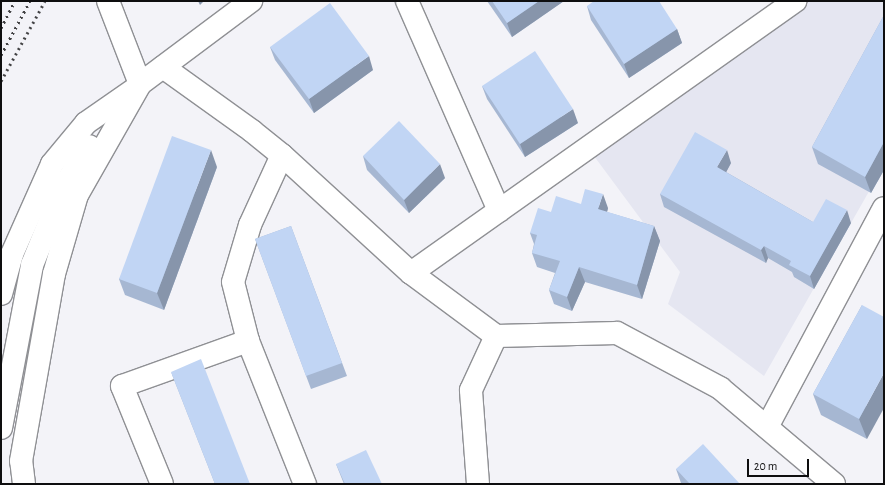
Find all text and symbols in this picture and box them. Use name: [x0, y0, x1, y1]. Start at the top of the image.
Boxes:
scale bar: [749, 451, 811, 477]
text: 20 m: [754, 460, 777, 472]

